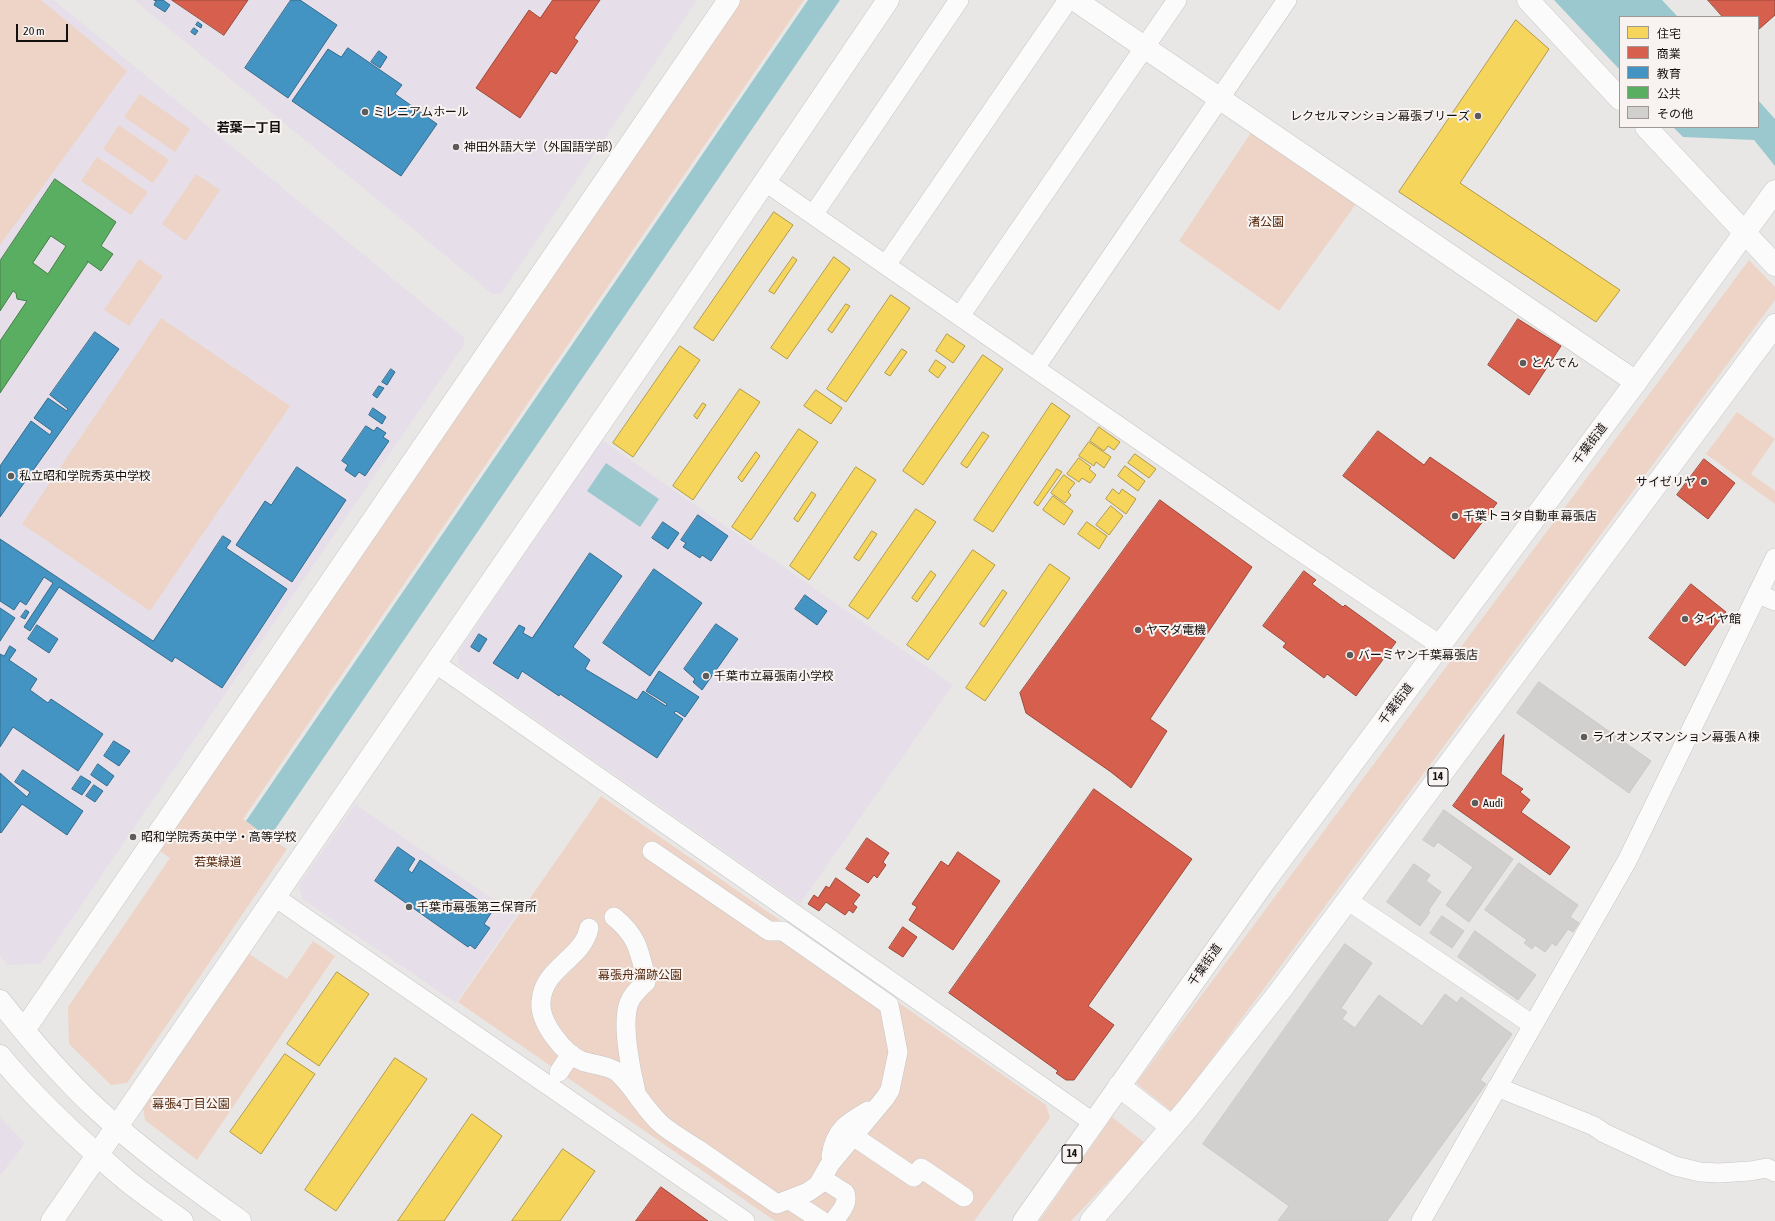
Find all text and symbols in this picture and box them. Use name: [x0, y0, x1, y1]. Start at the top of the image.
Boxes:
scale bar: [18, 16, 70, 42]
legend: [1619, 16, 1759, 128]
text: 20 m: [23, 24, 45, 38]
text: 住宅: [1657, 27, 1681, 41]
text: 商業: [1657, 47, 1681, 61]
text: 教育: [1657, 67, 1681, 81]
text: 公共: [1657, 87, 1681, 101]
place label: ミレニアムホール: [373, 105, 469, 119]
marker: ミレニアムホール: [360, 107, 370, 117]
text: その他: [1657, 107, 1693, 121]
place label: レクセルマンション幕張ブリーズ: [1290, 109, 1470, 123]
marker: レクセルマンション幕張ブリーズ: [1473, 111, 1483, 121]
district label: 若葉一丁目: [217, 120, 281, 136]
place label: 神田外語大学（外国語学部）: [464, 140, 620, 154]
marker: 神田外語大学（外国語学部）: [451, 142, 461, 152]
park label: 渚公園: [1248, 215, 1284, 229]
place label: とんでん: [1531, 356, 1579, 370]
marker: とんでん: [1518, 358, 1528, 368]
street label: 千葉街道: [1570, 420, 1610, 468]
place label: 私立昭和学院秀英中学校: [19, 469, 151, 483]
marker: 私立昭和学院秀英中学校: [6, 471, 16, 481]
place label: サイゼリヤ: [1636, 475, 1696, 489]
marker: サイゼリヤ: [1699, 477, 1709, 487]
place label: 千葉トヨタ自動車 幕張店: [1463, 509, 1597, 523]
marker: 千葉トヨタ自動車 幕張店: [1450, 511, 1460, 521]
place label: タイヤ館: [1693, 612, 1741, 626]
marker: タイヤ館: [1680, 614, 1690, 624]
place label: ヤマダ電機: [1146, 623, 1206, 637]
marker: ヤマダ電機: [1133, 625, 1143, 635]
place label: バーミヤン千葉幕張店: [1358, 648, 1478, 662]
marker: バーミヤン千葉幕張店: [1345, 650, 1355, 660]
place label: 千葉市立幕張南小学校: [714, 669, 834, 683]
marker: 千葉市立幕張南小学校: [701, 671, 711, 681]
street label: 千葉街道: [1376, 680, 1416, 728]
place label: ライオンズマンション幕張Ａ棟: [1592, 730, 1760, 744]
marker: ライオンズマンション幕張Ａ棟: [1579, 732, 1589, 742]
road number: 14: [1428, 768, 1448, 786]
place label: Audi: [1483, 796, 1503, 810]
marker: Audi: [1470, 798, 1480, 808]
place label: 昭和学院秀英中学・高等学校: [141, 830, 297, 844]
marker: 昭和学院秀英中学・高等学校: [128, 832, 138, 842]
park label: 若葉緑道: [194, 855, 242, 869]
place label: 千葉市幕張第三保育所: [417, 900, 537, 914]
marker: 千葉市幕張第三保育所: [404, 902, 414, 912]
street label: 千葉街道: [1185, 941, 1225, 989]
park label: 幕張舟溜跡公園: [598, 968, 682, 982]
park label: 幕張4丁目公園: [152, 1097, 230, 1111]
road number: 14: [1062, 1145, 1082, 1163]

